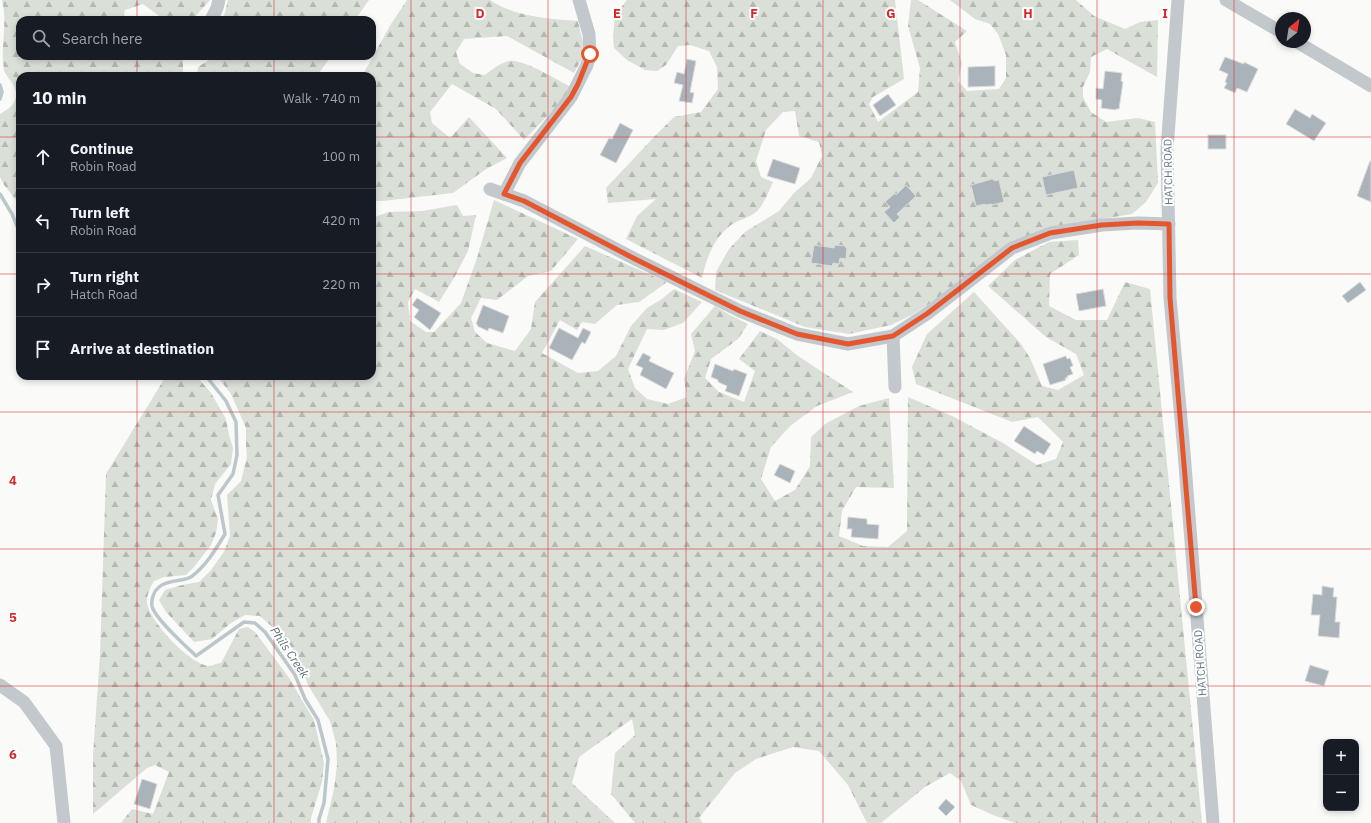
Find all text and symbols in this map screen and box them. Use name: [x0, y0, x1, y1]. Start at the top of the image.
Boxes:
text: D: [475, 5, 485, 22]
text: E: [613, 5, 621, 22]
text: F: [750, 5, 758, 22]
text: G: [886, 5, 896, 22]
text: H: [1023, 5, 1033, 22]
text: I: [1162, 5, 1168, 22]
north arrow: [1275, 12, 1311, 48]
search box: [16, 16, 376, 60]
icon: search: [30, 27, 52, 49]
text: Search here: [62, 29, 142, 48]
route start: [581, 45, 599, 63]
text: 10 min: [32, 87, 87, 109]
text: Walk · 740 m: [283, 90, 360, 107]
text: Continue: [70, 139, 134, 158]
street label: HATCH ROAD: [1160, 139, 1176, 205]
icon: ahead: [32, 146, 54, 168]
text: 100 m: [322, 148, 360, 165]
text: Robin Road: [70, 158, 137, 175]
text: Turn left: [70, 203, 130, 222]
icon: left: [32, 210, 54, 232]
text: 420 m: [322, 212, 360, 229]
text: Robin Road: [70, 222, 137, 239]
text: Turn right: [70, 267, 139, 286]
icon: right: [32, 274, 54, 296]
text: 220 m: [322, 276, 360, 293]
text: Hatch Road: [70, 286, 138, 303]
icon: arrive: [32, 338, 54, 360]
text: Arrive at destination: [70, 339, 214, 358]
text: 4: [9, 472, 17, 489]
route end: [1187, 598, 1205, 616]
text: 5: [9, 609, 17, 626]
water label: Phils Creek: [267, 623, 313, 681]
street label: HATCH ROAD: [1191, 629, 1209, 697]
map controls: [1323, 739, 1359, 811]
button: +: [1323, 739, 1359, 775]
text: 6: [9, 746, 17, 763]
button: −: [1323, 775, 1359, 811]

